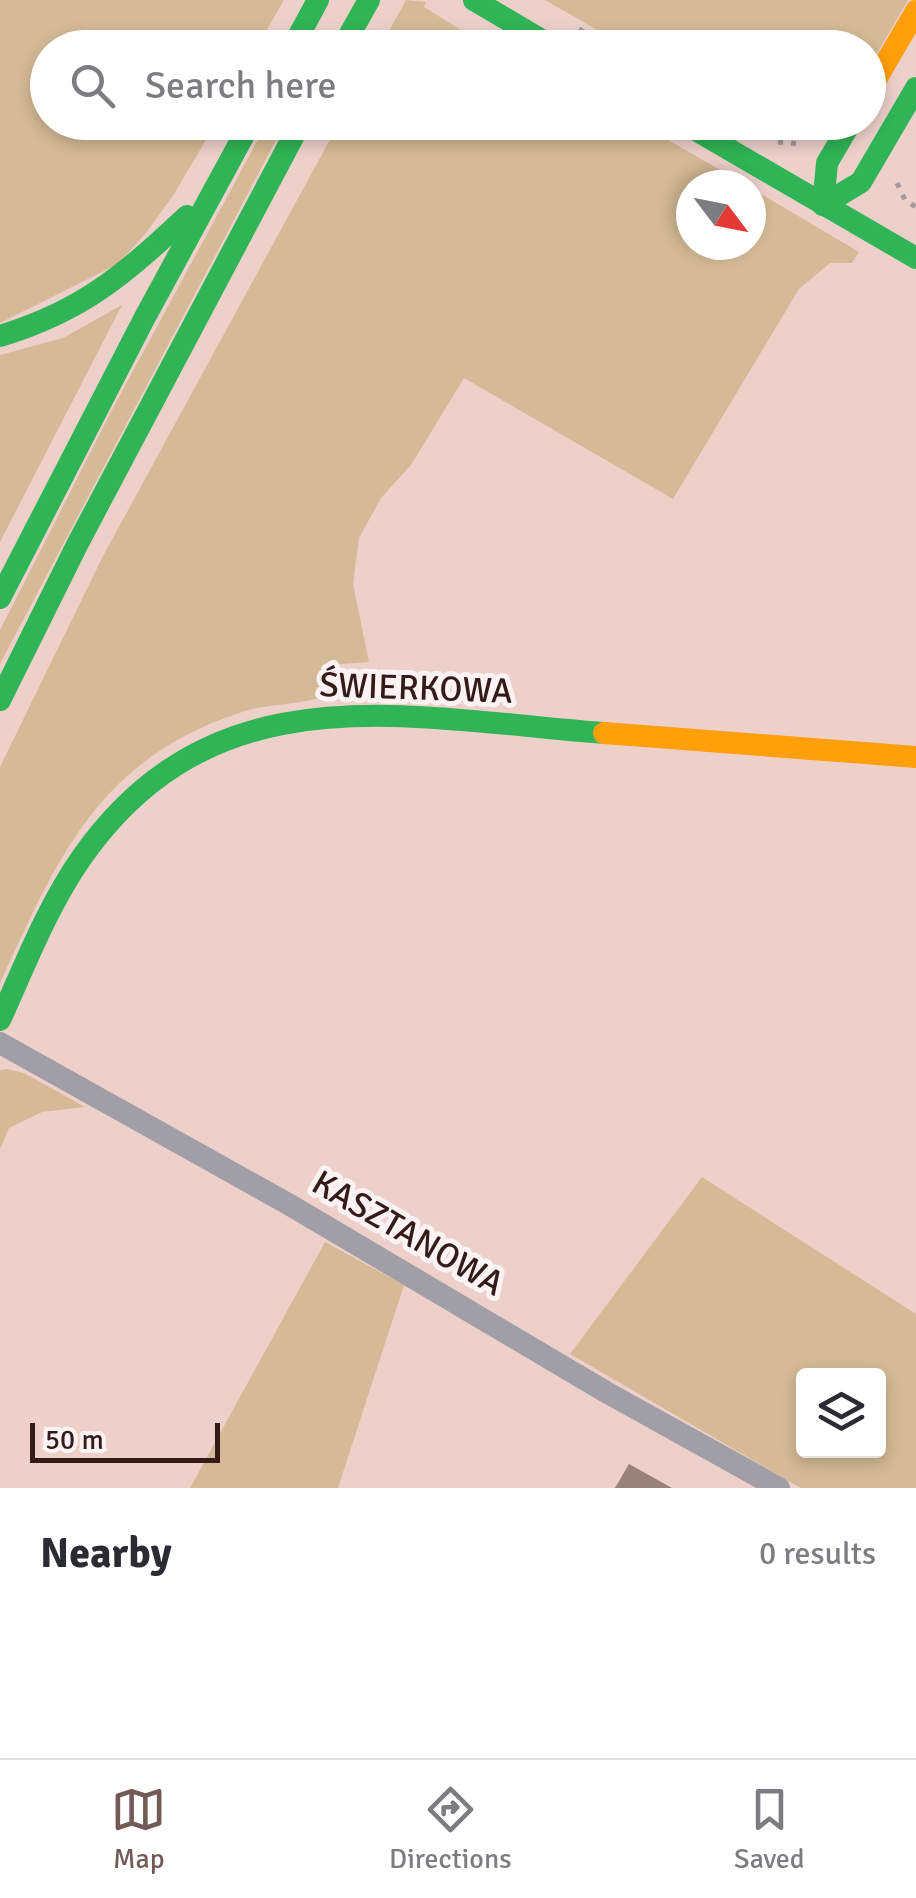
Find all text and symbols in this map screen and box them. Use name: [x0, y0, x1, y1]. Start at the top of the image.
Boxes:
search box: [30, 30, 886, 140]
icon: search: [65, 58, 120, 113]
text: Search here: [145, 62, 337, 109]
north arrow: [676, 170, 766, 260]
street label: ŚWIERKOWA: [319, 663, 513, 713]
street label: KASZTANOWA: [304, 1161, 512, 1305]
map controls: [796, 1368, 886, 1458]
button: layers: [796, 1368, 886, 1458]
scale bar: [30, 1418, 220, 1462]
text: 50 m: [45, 1423, 104, 1457]
text: Nearby: [40, 1528, 172, 1579]
text: 0 results: [759, 1534, 876, 1573]
tab: Map: [111, 1782, 166, 1876]
tab: Directions: [389, 1782, 511, 1876]
tab: Saved: [734, 1782, 805, 1876]

